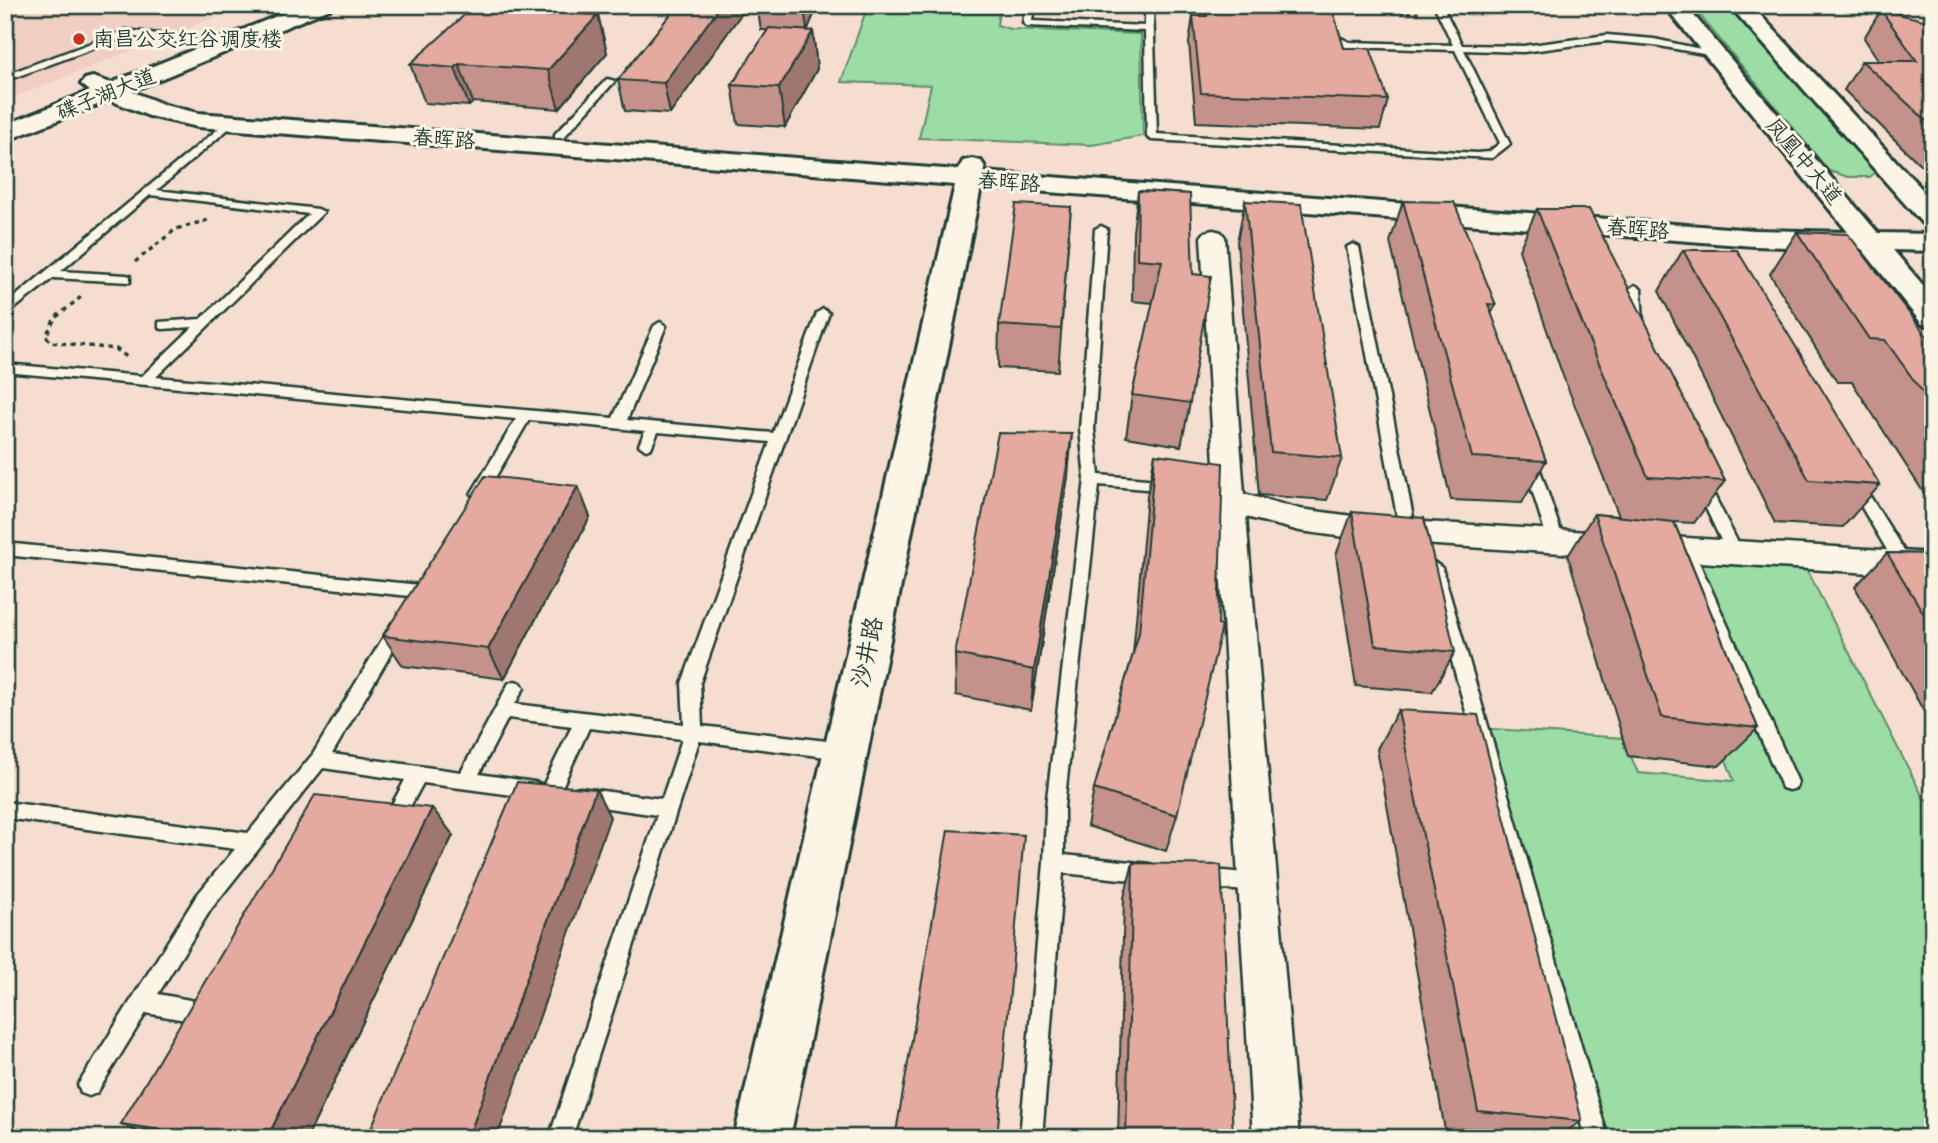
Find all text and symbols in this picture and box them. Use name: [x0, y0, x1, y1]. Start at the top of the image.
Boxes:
place label: 南昌公交红谷调度楼: [93, 26, 282, 56]
marker: 南昌公交红谷调度楼: [71, 31, 87, 47]
street label: 碟子湖大道: [52, 62, 161, 129]
street label: 凤凰中大道: [1757, 112, 1848, 212]
street label: 春晖路: [411, 124, 476, 158]
street label: 春晖路: [976, 167, 1041, 201]
street label: 春晖路: [1605, 214, 1670, 248]
street label: 沙井路: [845, 614, 894, 691]

